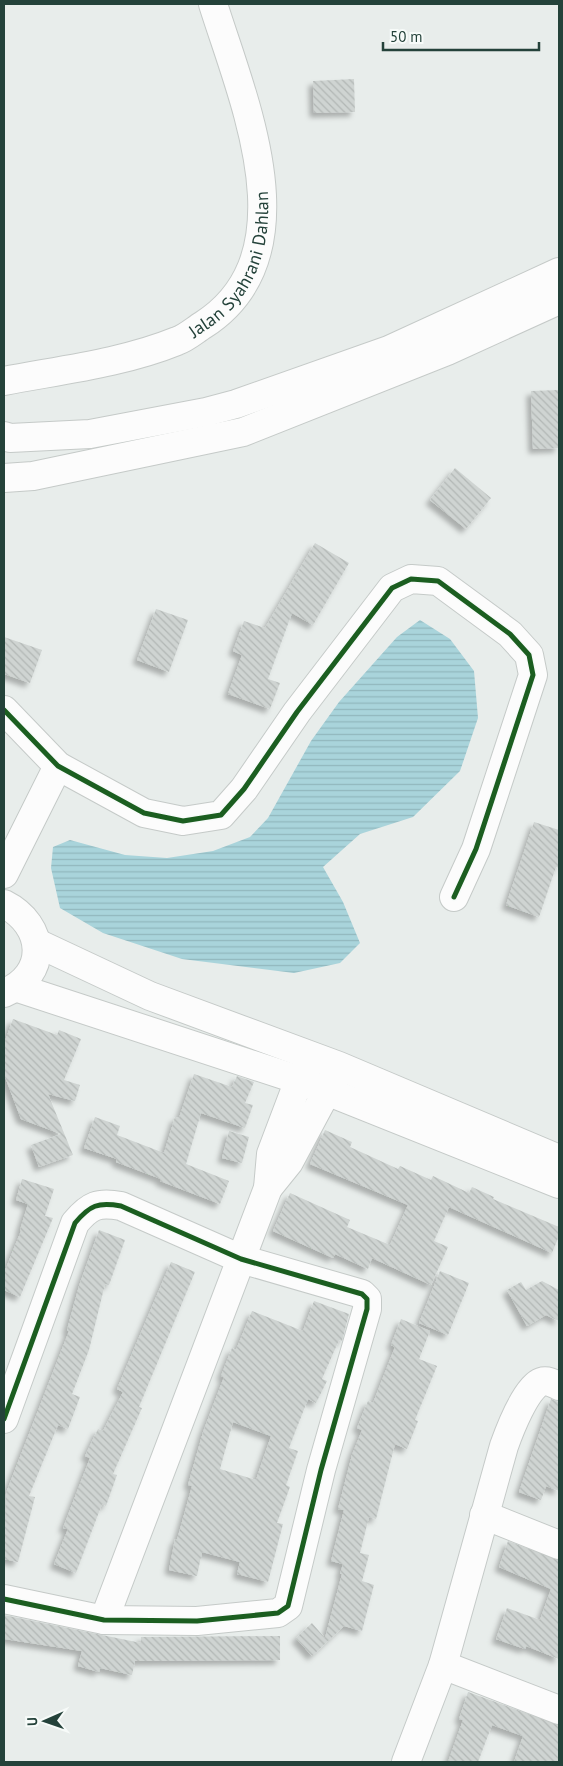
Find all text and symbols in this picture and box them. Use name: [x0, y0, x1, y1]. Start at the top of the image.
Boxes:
scale bar: [383, 20, 539, 52]
text: 50 m: [390, 27, 423, 46]
street label: Jalan Syahrani Dahlan: [183, 191, 273, 343]
north arrow: [20, 1696, 70, 1746]
text: U: [23, 1717, 41, 1726]

